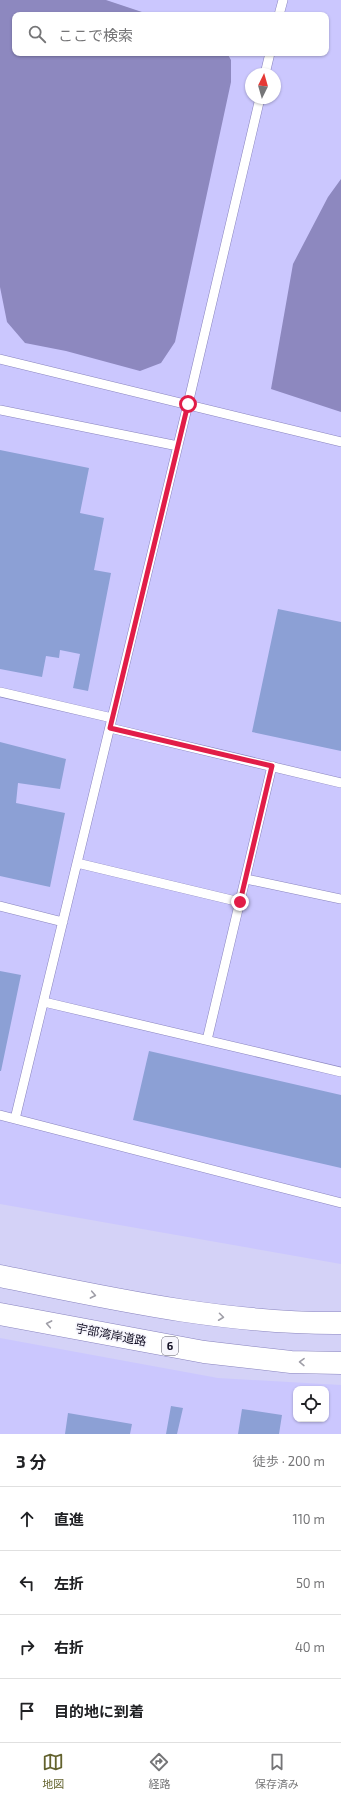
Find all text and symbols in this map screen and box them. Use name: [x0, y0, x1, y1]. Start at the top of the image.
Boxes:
search box: [12, 12, 329, 56]
icon: search: [26, 23, 48, 45]
text: ここで検索: [58, 26, 133, 44]
north arrow: [245, 68, 281, 104]
route start: [179, 395, 197, 413]
route end: [231, 893, 249, 911]
one-way arrow: [90, 1290, 96, 1298]
one-way arrow: [218, 1312, 224, 1321]
one-way arrow: [46, 1320, 52, 1328]
street label: 宇部湾岸道路: [75, 1320, 148, 1348]
road number: 6: [162, 1337, 178, 1355]
one-way arrow: [299, 1358, 305, 1366]
map controls: [293, 1386, 329, 1422]
button: locate: [293, 1386, 329, 1422]
text: 3 分: [16, 1451, 46, 1471]
text: 徒歩 · 200 m: [253, 1453, 325, 1469]
icon: ahead: [16, 1508, 38, 1530]
text: 直進: [54, 1510, 84, 1528]
text: 110 m: [293, 1511, 325, 1527]
icon: left: [16, 1572, 38, 1594]
text: 左折: [54, 1574, 84, 1592]
text: 50 m: [296, 1575, 325, 1591]
icon: right: [16, 1636, 38, 1658]
text: 右折: [54, 1638, 84, 1656]
text: 40 m: [295, 1639, 325, 1655]
icon: arrive: [16, 1700, 38, 1722]
text: 目的地に到着: [54, 1702, 144, 1720]
tab: 地図: [42, 1751, 64, 1791]
tab: 経路: [148, 1751, 170, 1791]
tab: 保存済み: [255, 1751, 299, 1791]

